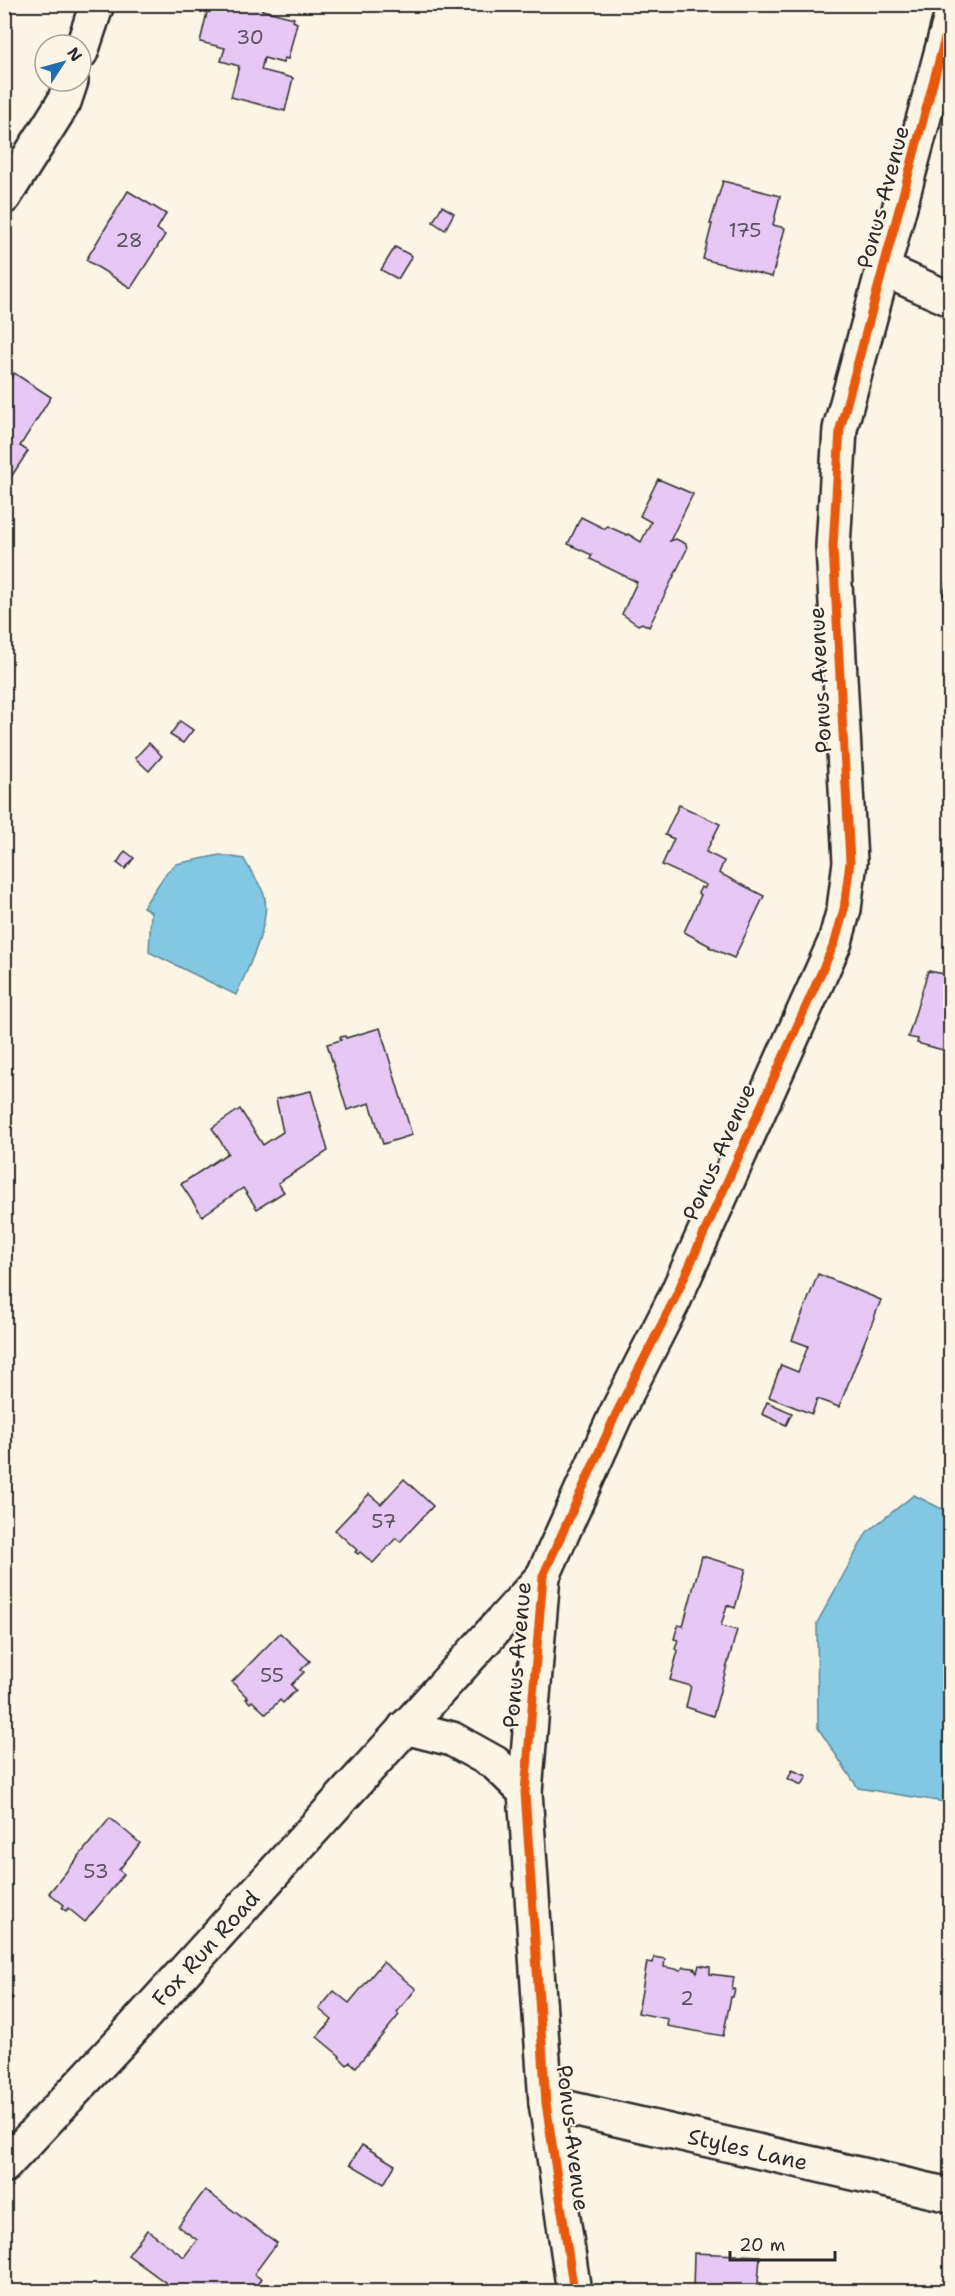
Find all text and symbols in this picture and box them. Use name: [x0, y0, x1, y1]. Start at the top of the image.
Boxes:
house number: 30: [236, 24, 264, 50]
north arrow: [33, 33, 93, 93]
text: N: [63, 43, 87, 66]
street label: Ponus Avenue: [850, 122, 916, 272]
house number: 175: [729, 217, 761, 243]
house number: 28: [115, 227, 143, 253]
street label: Ponus Avenue: [802, 606, 838, 754]
street label: Ponus Avenue: [676, 1079, 762, 1225]
house number: 57: [371, 1508, 397, 1534]
street label: Ponus Avenue: [496, 1581, 538, 1729]
house number: 55: [260, 1662, 284, 1688]
house number: 53: [83, 1858, 109, 1884]
street label: Fox Run Road: [145, 1884, 266, 2012]
house number: 2: [680, 1985, 694, 2011]
street label: Ponus Avenue: [550, 2063, 596, 2213]
street label: Styles Lane: [685, 2121, 811, 2177]
scale bar: [730, 2224, 835, 2262]
text: 20 m: [739, 2233, 785, 2257]

